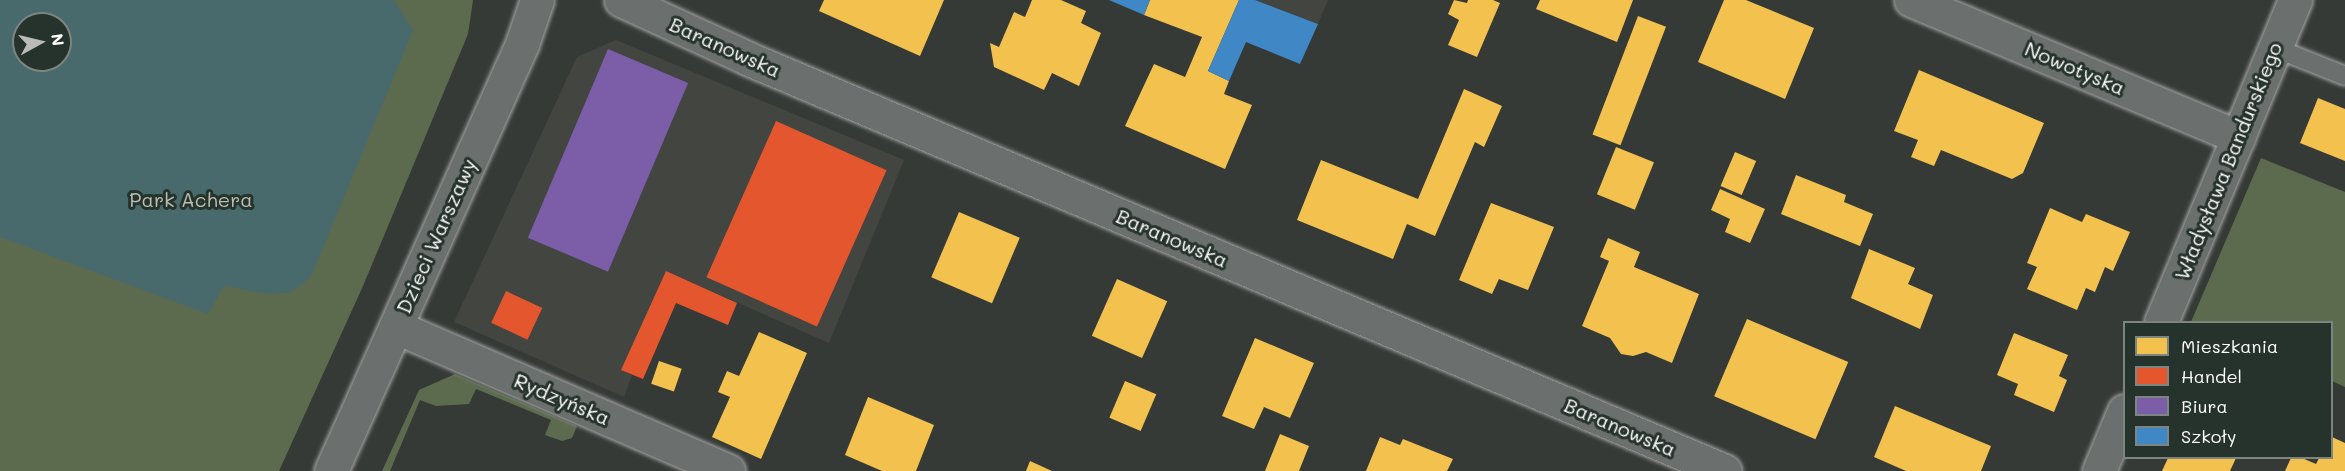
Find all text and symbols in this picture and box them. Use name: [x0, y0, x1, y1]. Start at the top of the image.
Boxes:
north arrow: [12, 12, 72, 72]
street label: Baranowska: [666, 12, 784, 82]
text: N: [47, 32, 70, 47]
street label: Nowotyska: [2022, 36, 2128, 100]
street label: Władysława Bandurskiego: [2169, 39, 2287, 283]
street label: Dzieci Warszawy: [391, 155, 481, 317]
park label: Park Achera: [129, 187, 253, 211]
street label: Baranowska: [1113, 204, 1231, 272]
legend: [2123, 321, 2333, 459]
text: Mieszkania: [2181, 334, 2278, 358]
text: Handel: [2181, 364, 2242, 388]
street label: Rydzyńska: [511, 368, 613, 430]
street label: Baranowska: [1561, 393, 1679, 461]
text: Biura: [2181, 394, 2228, 418]
text: Szkoły: [2181, 424, 2236, 448]

